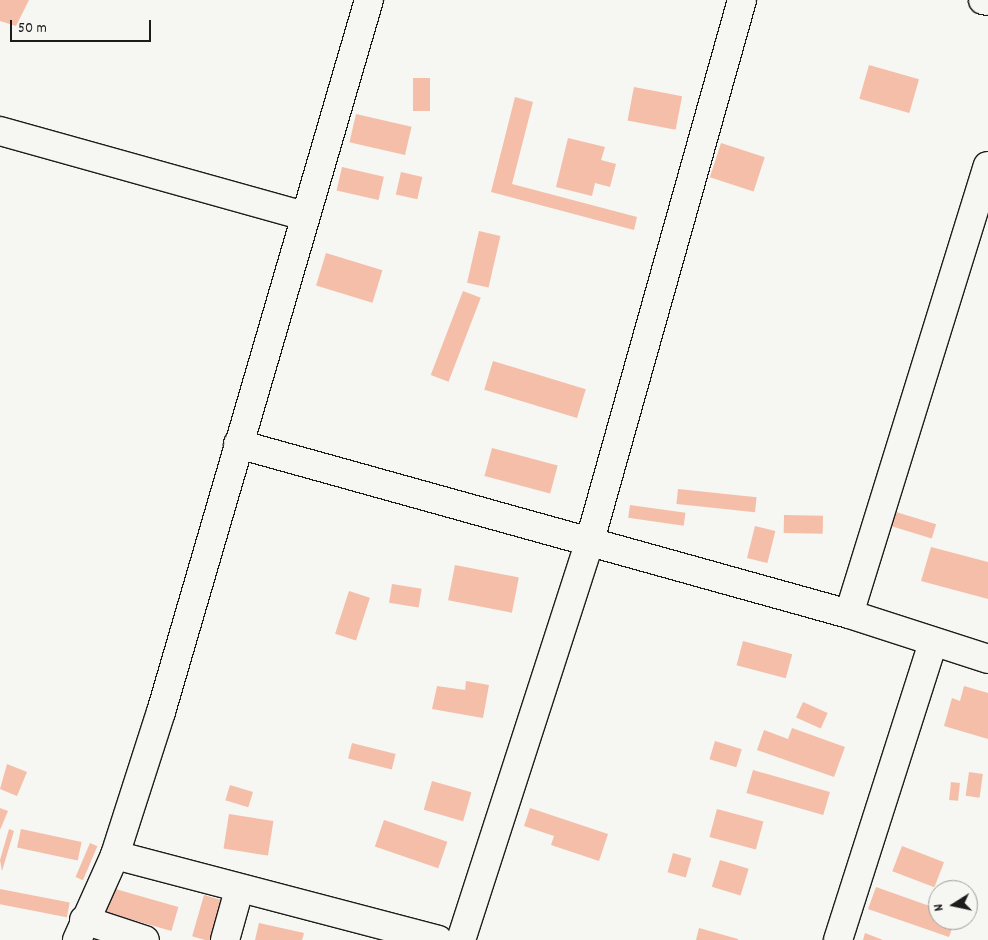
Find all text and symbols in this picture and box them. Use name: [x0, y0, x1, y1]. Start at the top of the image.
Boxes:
scale bar: [12, 10, 154, 42]
text: 50 m: [18, 18, 47, 40]
north arrow: [928, 880, 978, 930]
text: N: [929, 902, 950, 913]

